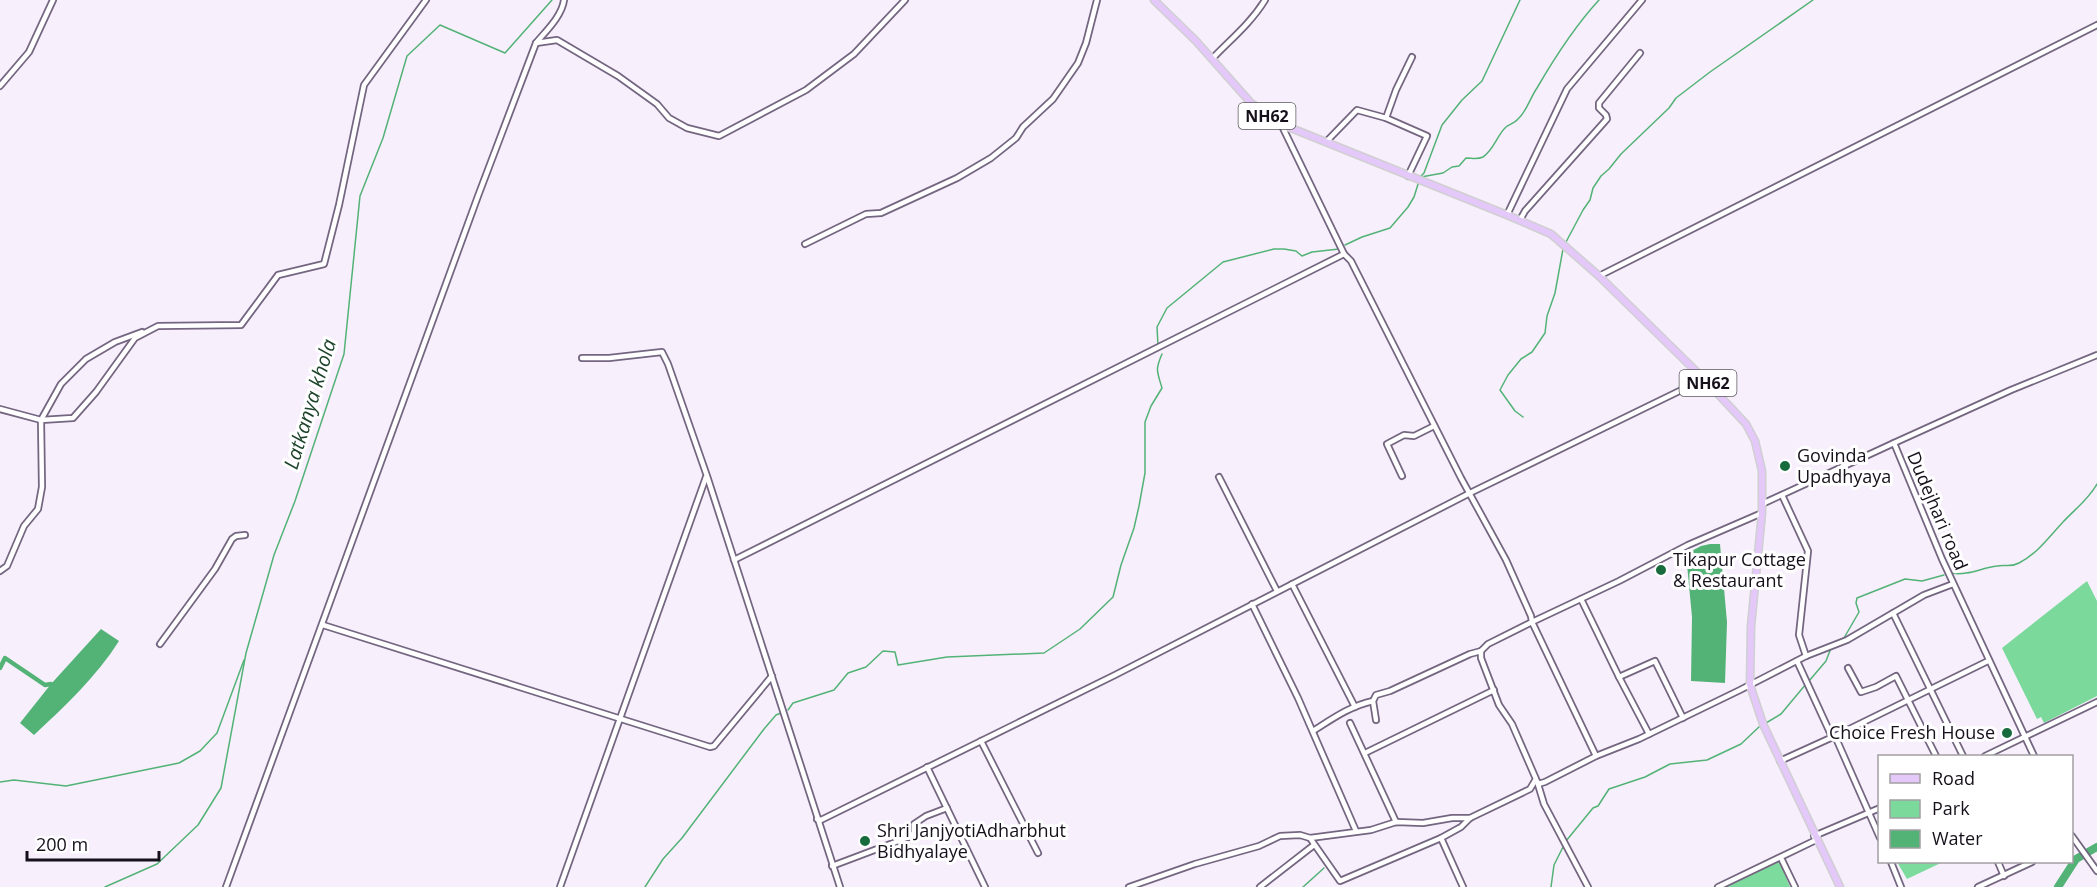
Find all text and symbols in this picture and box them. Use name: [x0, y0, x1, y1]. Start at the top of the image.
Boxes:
road number: NH62: [1238, 103, 1296, 129]
water label: Latkanya khola: [277, 335, 342, 472]
road number: NH62: [1680, 370, 1736, 396]
place label: Govinda Upadhyaya: [1797, 443, 1891, 488]
street label: Dudejhari road: [1902, 448, 1974, 574]
marker: Govinda Upadhyaya: [1778, 459, 1792, 473]
place label: Tikapur Cottage & Restaurant: [1673, 547, 1806, 592]
marker: Tikapur Cottage & Restaurant: [1654, 563, 1668, 577]
place label: Choice Fresh House: [1829, 720, 1995, 744]
marker: Choice Fresh House: [2000, 726, 2014, 740]
legend: [1878, 755, 2073, 863]
text: Road: [1932, 766, 1975, 790]
text: Park: [1932, 796, 1970, 820]
place label: Shri JanjyotiAdharbhut Bidhyalaye: [877, 818, 1066, 863]
scale bar: [27, 824, 159, 862]
text: Water: [1932, 826, 1983, 850]
text: 200 m: [36, 832, 88, 856]
marker: Shri JanjyotiAdharbhut Bidhyalaye: [858, 834, 872, 848]

